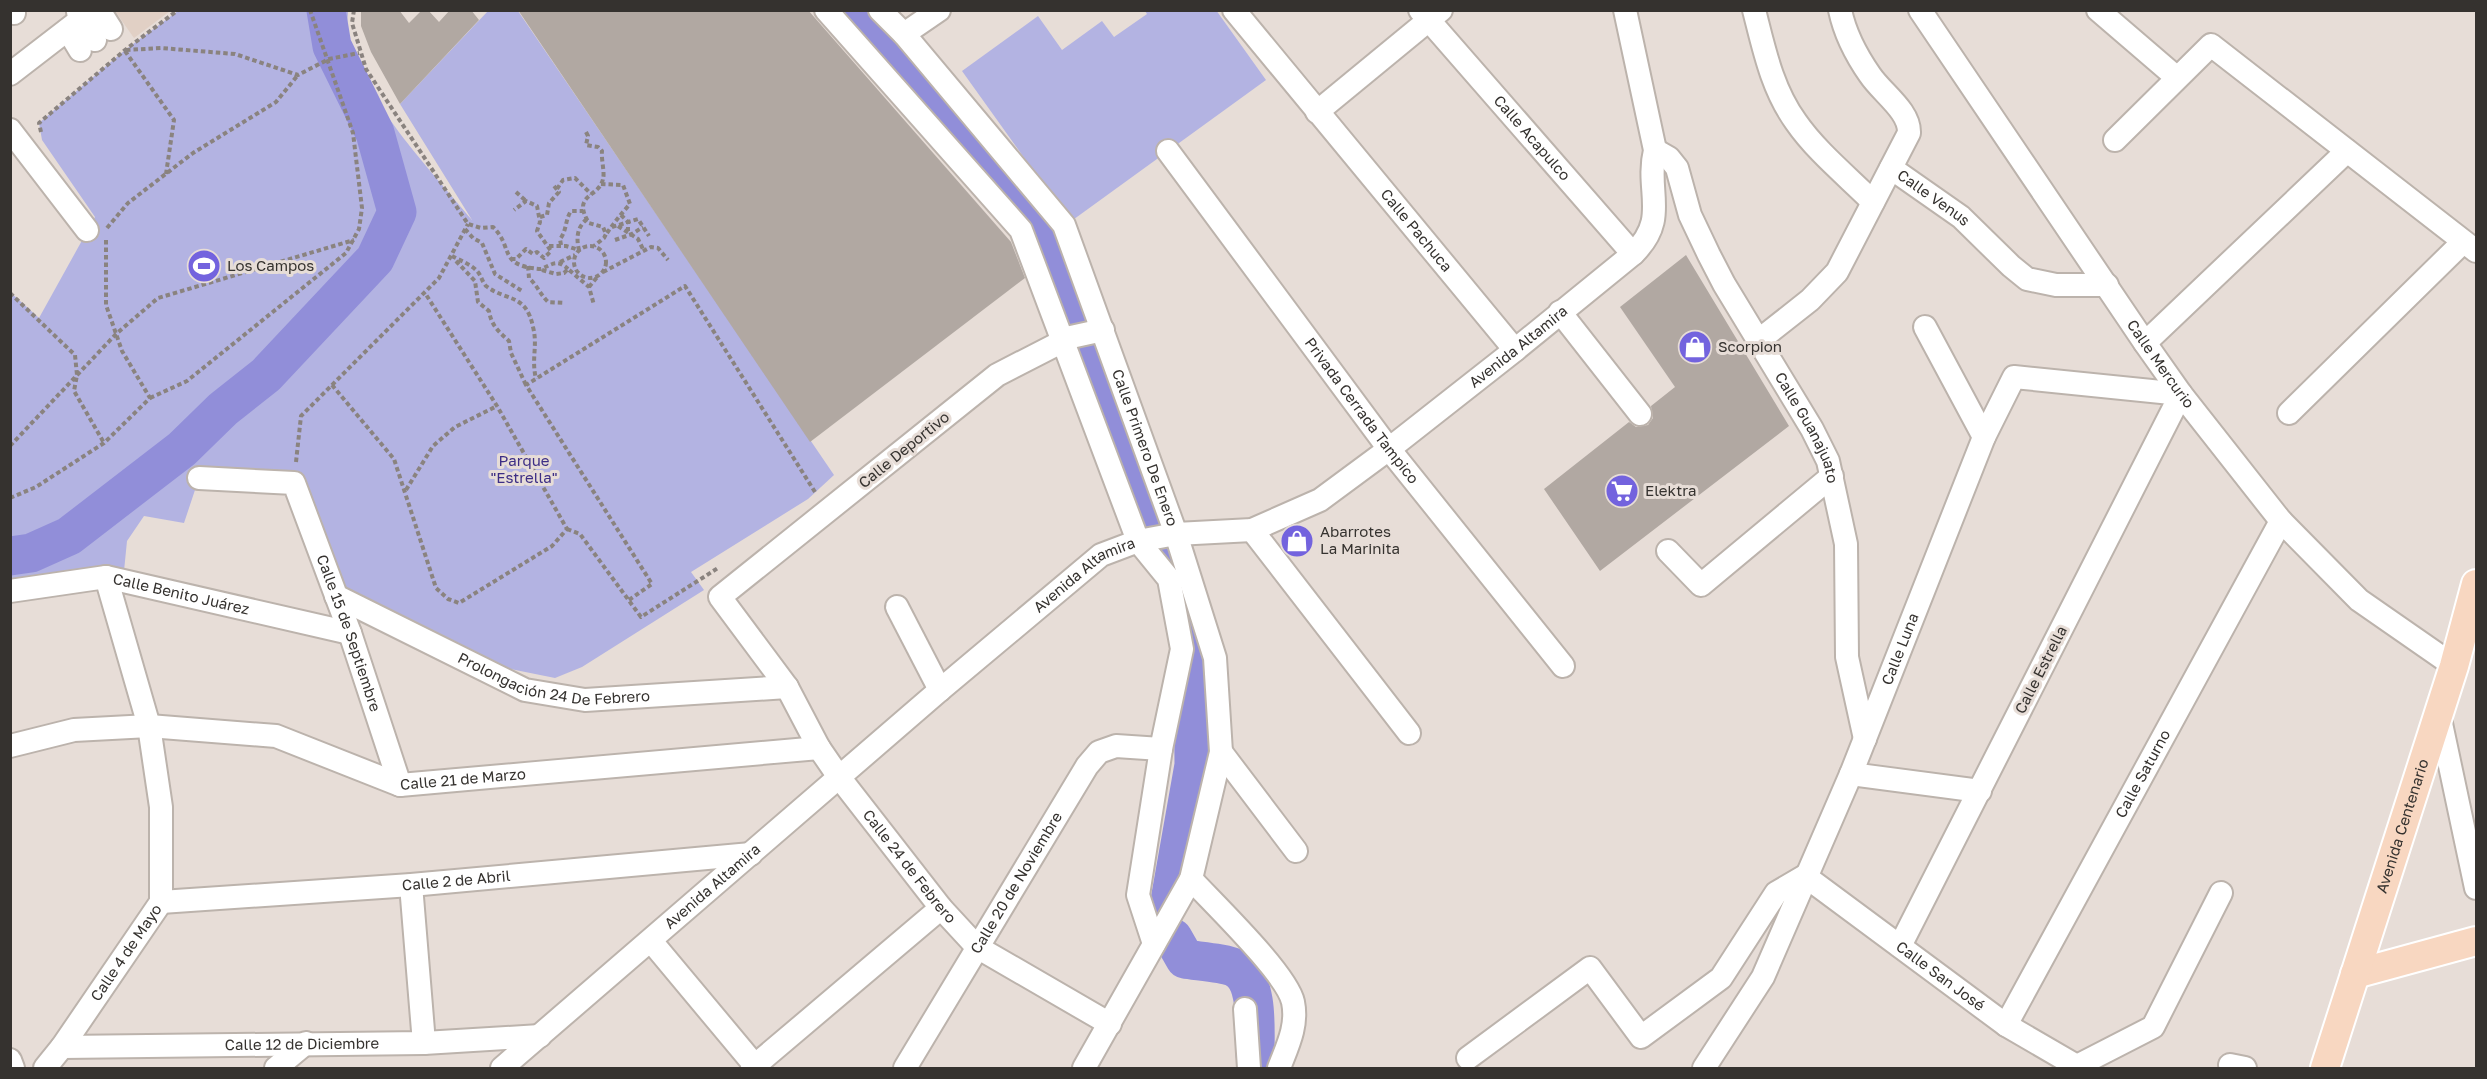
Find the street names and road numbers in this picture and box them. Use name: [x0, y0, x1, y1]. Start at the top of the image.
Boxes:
street label: Calle Acapulco: [1490, 91, 1575, 184]
street label: Calle Venus: [1894, 165, 1974, 229]
street label: Calle Pachuca: [1378, 185, 1456, 275]
street label: Avenida Altamira: [1465, 301, 1571, 391]
street label: Calle Mercurio: [2124, 316, 2199, 411]
street label: Privada Cerrada Tampico: [1301, 334, 1423, 487]
street label: Calle Primero De Enero: [1109, 366, 1182, 528]
street label: Calle Guanajuato: [1772, 368, 1843, 485]
street label: Calle Deportivo: [854, 407, 952, 491]
street label: Avenida Altamira: [1029, 533, 1137, 616]
street label: Calle 15 de Septiembre: [314, 552, 385, 714]
street label: Calle Benito Juárez: [111, 569, 252, 618]
street label: Calle Luna: [1877, 610, 1922, 687]
street label: Calle Estrella: [2010, 623, 2070, 716]
street label: Prolongación 24 De Febrero: [455, 648, 650, 708]
street label: Calle Saturno: [2111, 726, 2173, 821]
street label: Avenida Centenario: [2372, 756, 2432, 895]
street label: Calle 21 de Marzo: [399, 764, 526, 793]
street label: Calle 24 de Febrero: [860, 805, 960, 926]
street label: Calle 20 de Noviembre: [966, 808, 1065, 957]
street label: Avenida Altamira: [660, 839, 763, 932]
street label: Calle 2 de Abril: [401, 866, 511, 894]
street label: Calle 4 de Mayo: [86, 900, 165, 1004]
street label: Calle San José: [1893, 937, 1989, 1014]
street label: Calle 12 de Diciembre: [225, 1033, 380, 1053]

